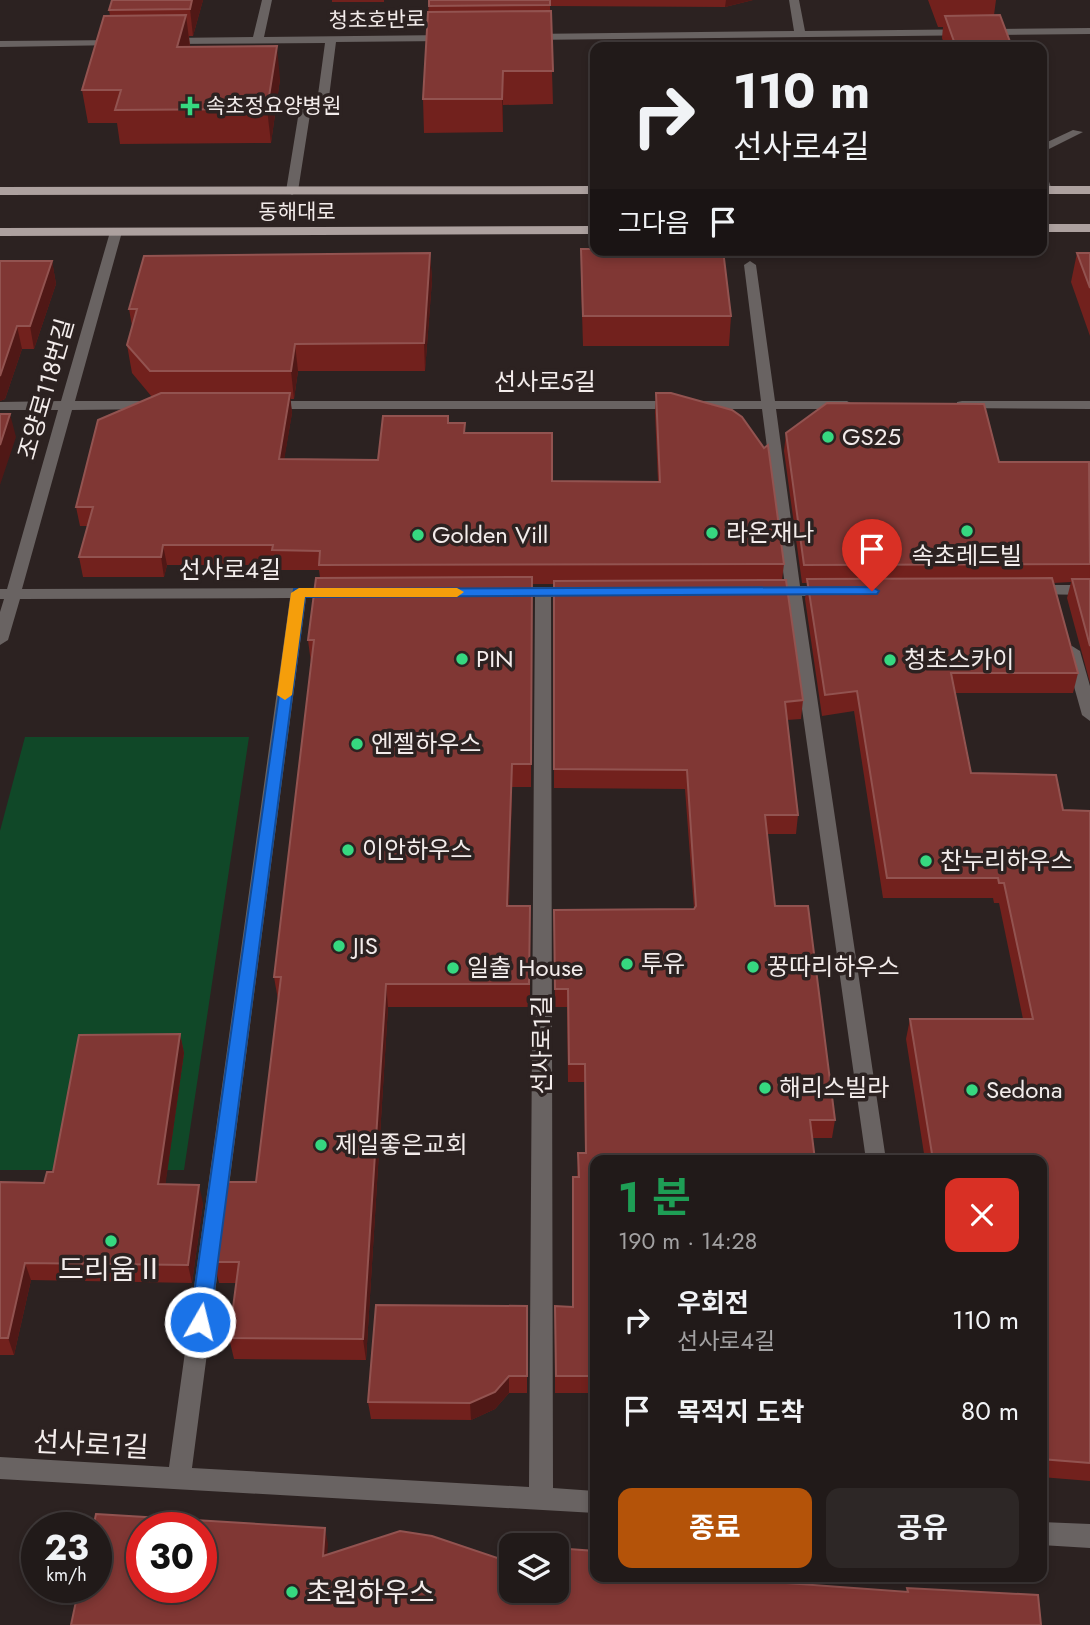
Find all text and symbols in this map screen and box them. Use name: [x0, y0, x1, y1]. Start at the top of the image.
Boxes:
street label: 청초호반로: [328, 4, 426, 36]
text: 110 m: [733, 56, 870, 126]
icon: right: [618, 70, 709, 161]
place label: 속초정요양병원: [206, 91, 341, 121]
marker: 속초정요양병원: [180, 96, 200, 116]
text: 선사로4길: [733, 124, 869, 170]
street label: 동해대로: [258, 197, 336, 227]
icon: arrive: [704, 203, 742, 241]
text: 그다음: [618, 204, 690, 242]
street label: 조양로118번길: [9, 314, 82, 463]
street label: 선사로5길: [494, 364, 596, 399]
place label: GS25: [842, 419, 901, 454]
marker: GS25: [820, 429, 836, 445]
place label: 라온재나: [726, 515, 814, 550]
place label: Golden Vill: [432, 517, 548, 552]
pin: [842, 519, 902, 591]
marker: 속초레드빌: [959, 523, 975, 539]
marker: 라온재나: [704, 525, 720, 541]
marker: Golden Vill: [410, 527, 426, 543]
icon: arrive: [853, 530, 891, 568]
place label: 속초레드빌: [912, 538, 1022, 573]
street label: 선사로4길: [179, 552, 281, 587]
place label: PIN: [476, 641, 514, 676]
place label: 청초스카이: [904, 642, 1014, 677]
marker: PIN: [454, 651, 470, 667]
marker: 청초스카이: [882, 652, 898, 668]
place label: 엔젤하우스: [371, 726, 481, 761]
marker: 엔젤하우스: [349, 736, 365, 752]
place label: 이안하우스: [362, 832, 472, 867]
marker: 이안하우스: [340, 842, 356, 858]
place label: 찬누리하우스: [940, 843, 1072, 878]
marker: 찬누리하우스: [918, 853, 934, 869]
place label: JIS: [350, 928, 378, 963]
marker: JIS: [331, 938, 347, 954]
place label: 투유: [641, 946, 685, 981]
place label: 꿍따리하우스: [767, 949, 899, 984]
place label: 일출 House: [467, 950, 583, 985]
marker: 투유: [619, 956, 635, 972]
marker: 꿍따리하우스: [745, 959, 761, 975]
marker: 일출 House: [445, 960, 461, 976]
street label: 선사로1길: [524, 995, 559, 1095]
place label: 해리스빌라: [779, 1070, 889, 1105]
place label: Sedona: [986, 1072, 1062, 1107]
marker: 해리스빌라: [757, 1080, 773, 1096]
marker: Sedona: [964, 1082, 980, 1098]
place label: 제일좋은교회: [335, 1127, 467, 1162]
marker: 제일좋은교회: [313, 1137, 329, 1153]
text: 1 분: [618, 1167, 691, 1228]
button: close: [945, 1178, 1019, 1252]
text: 190 m · 14:28: [618, 1224, 757, 1258]
marker: 드리움Ⅱ: [103, 1233, 119, 1249]
place label: 드리움Ⅱ: [58, 1249, 164, 1290]
text: 우회전: [677, 1284, 749, 1322]
position arrow: [163, 1285, 237, 1359]
icon: right: [618, 1301, 656, 1339]
text: 110 m: [952, 1301, 1019, 1339]
text: 선사로4길: [677, 1324, 775, 1358]
icon: arrive: [618, 1392, 656, 1430]
text: 80 m: [961, 1392, 1019, 1430]
text: 목적지 도착: [677, 1393, 804, 1431]
street label: 선사로1길: [32, 1421, 150, 1468]
button: 종료: [618, 1488, 812, 1568]
button: 공유: [826, 1488, 1019, 1568]
speed limit sign: 30: [126, 1512, 217, 1603]
text: 23: [44, 1523, 89, 1573]
map controls: [499, 1533, 569, 1603]
button: layers: [499, 1533, 569, 1603]
text: km/h: [46, 1562, 87, 1588]
place label: 초원하우스: [306, 1572, 435, 1613]
marker: 초원하우스: [284, 1584, 300, 1600]

